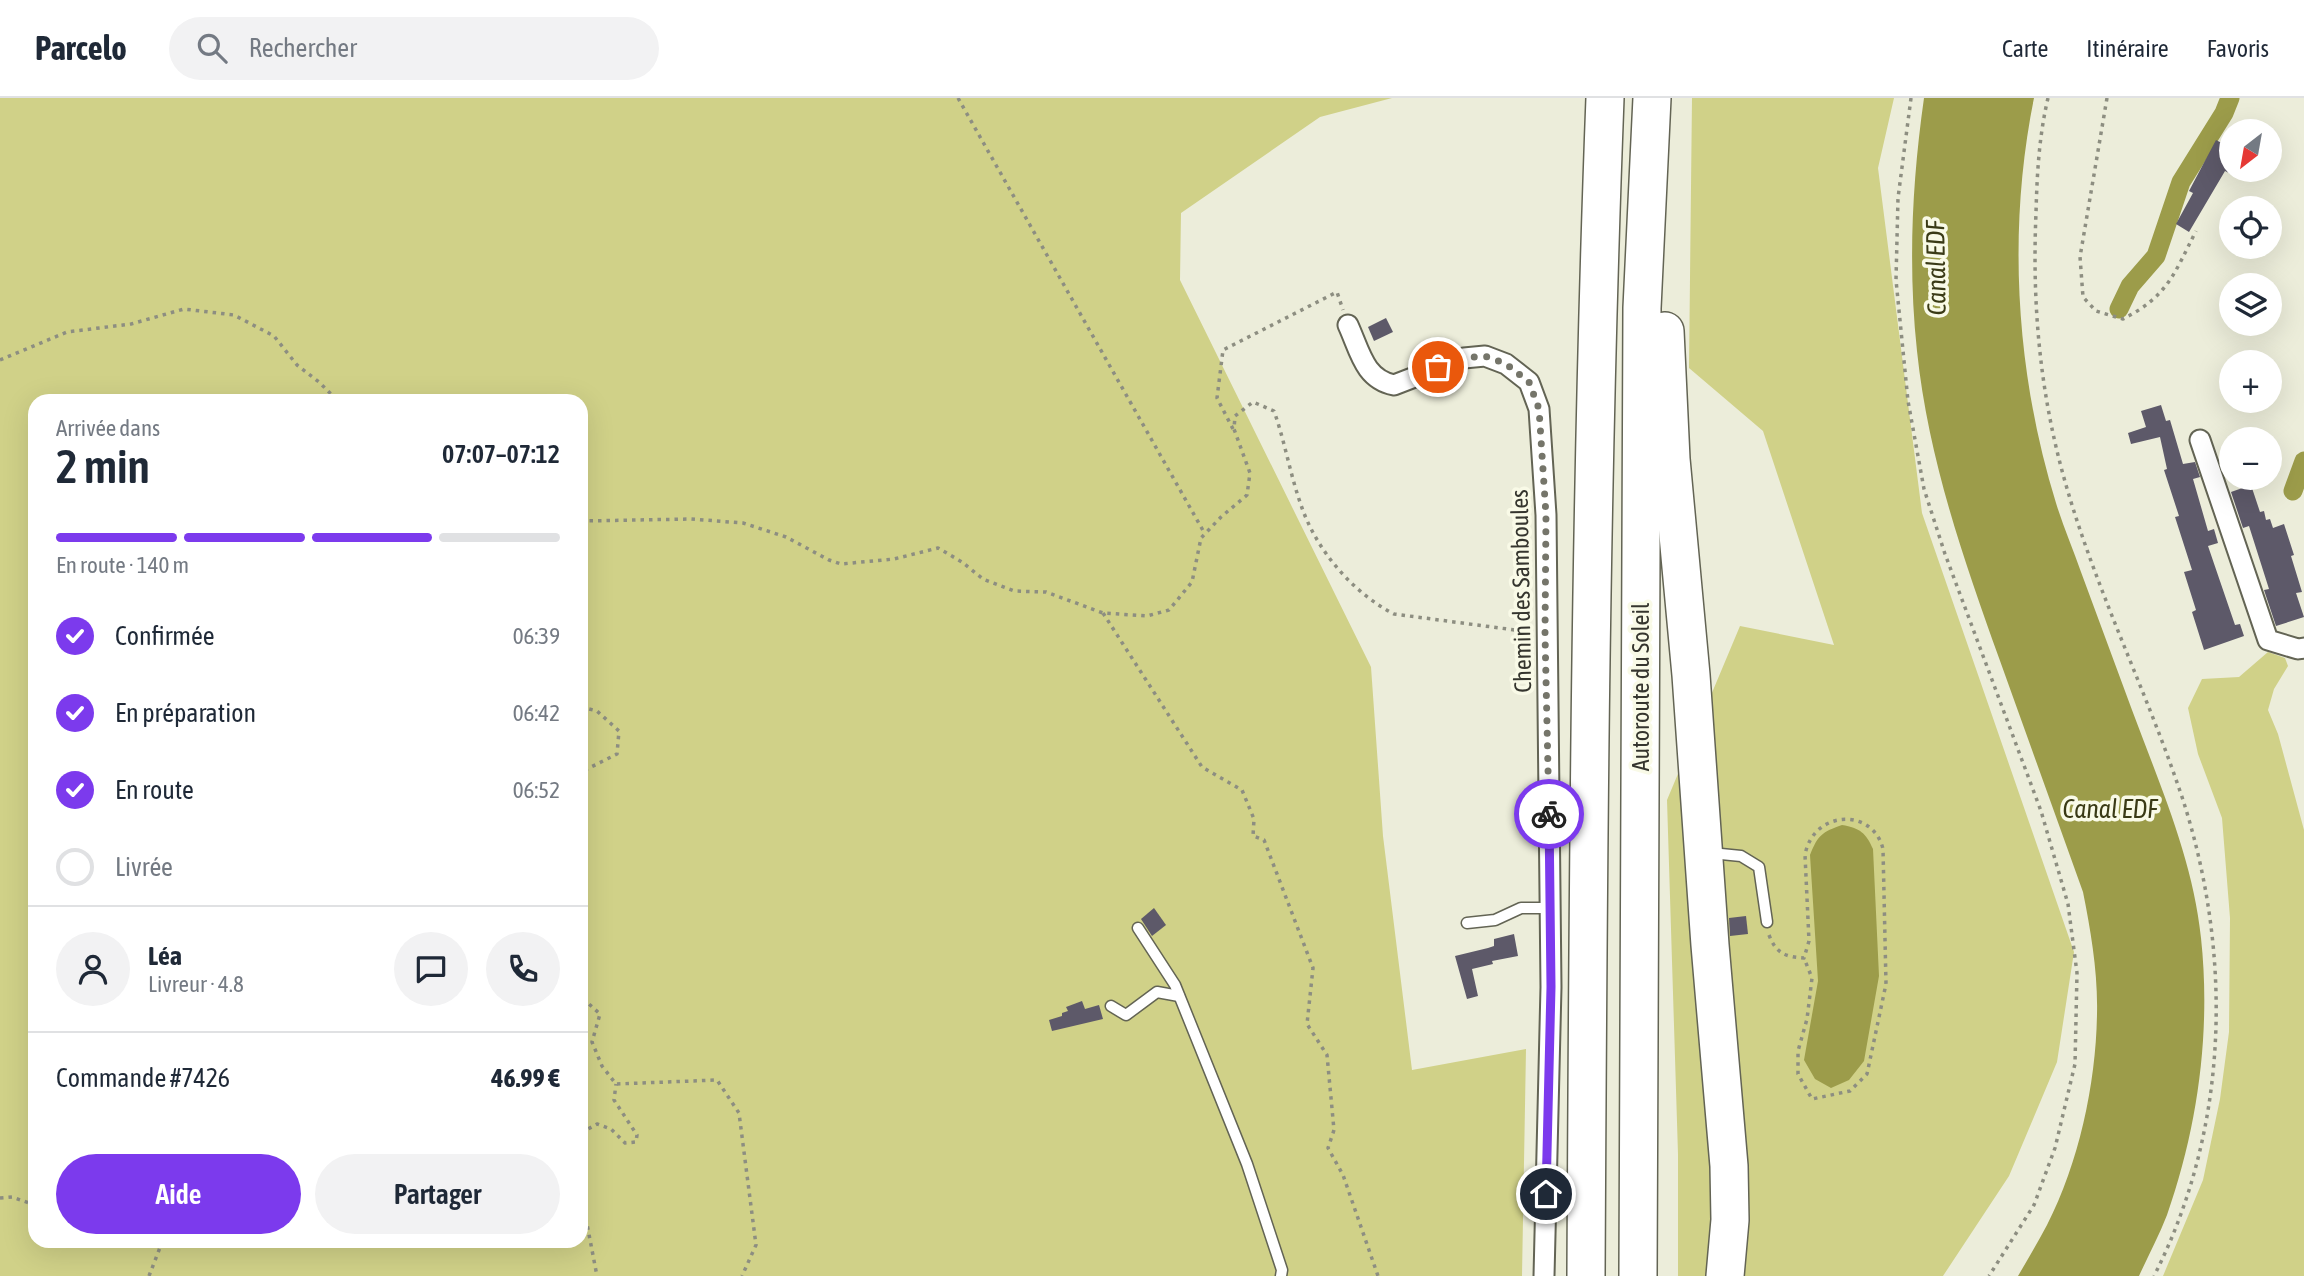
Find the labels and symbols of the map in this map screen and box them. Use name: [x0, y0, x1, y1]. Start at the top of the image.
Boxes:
north arrow: [2219, 119, 2282, 182]
water label: Canal EDF: [1920, 219, 1952, 316]
pin: [1408, 337, 1468, 397]
street label: Chemin des Samboules: [1506, 489, 1536, 693]
street label: Autoroute du Soleil: [1627, 602, 1654, 771]
courier: [1514, 779, 1584, 849]
water label: Canal EDF: [2062, 794, 2159, 824]
pin: [1516, 1164, 1576, 1224]

